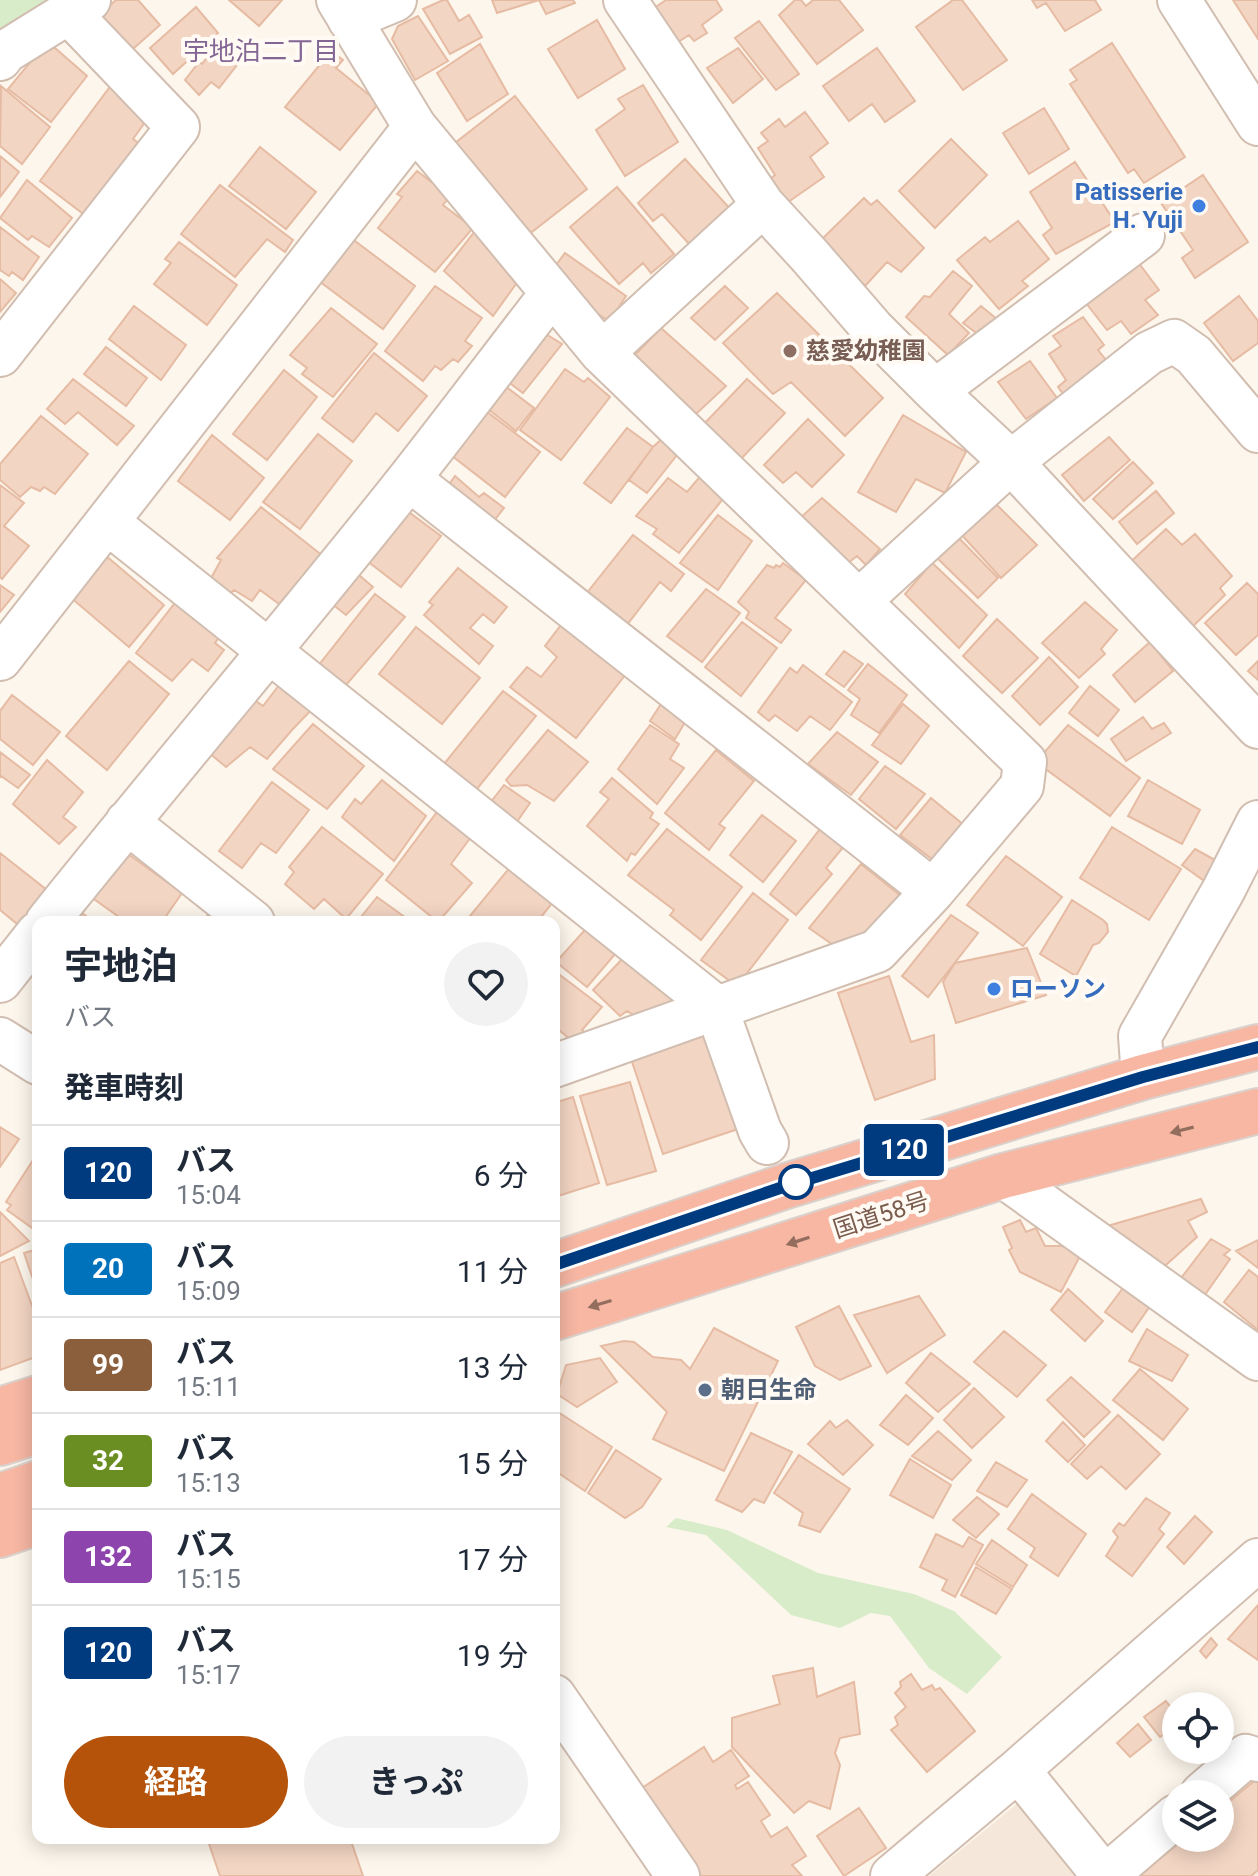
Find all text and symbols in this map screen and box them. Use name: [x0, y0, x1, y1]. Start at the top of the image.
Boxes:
district label: 宇地泊二丁目: [183, 36, 339, 66]
place label: Patisserie H. Yuji: [1075, 178, 1183, 234]
marker: Patisserie H. Yuji: [1190, 197, 1208, 215]
place label: 慈愛幼稚園: [806, 337, 926, 365]
marker: 慈愛幼稚園: [781, 342, 799, 360]
button: heart: [444, 942, 528, 1026]
text: 宇地泊: [64, 944, 178, 988]
place label: ローソン: [1010, 975, 1106, 1003]
marker: ローソン: [985, 980, 1003, 998]
text: バス: [64, 1002, 116, 1032]
text: 発車時刻: [64, 1070, 184, 1105]
line badge: 120: [858, 1124, 950, 1176]
one-way arrow: [1170, 1125, 1195, 1137]
text: 120: [880, 1133, 928, 1166]
text: バス: [176, 1143, 236, 1178]
text: 120: [84, 1156, 132, 1189]
text: 6 分: [474, 1158, 528, 1193]
unlabelled marker: [779, 1165, 813, 1199]
text: 15:04: [176, 1180, 241, 1210]
street label: 国道58号: [830, 1186, 932, 1244]
one-way arrow: [786, 1236, 810, 1248]
text: バス: [176, 1239, 236, 1274]
text: 20: [92, 1252, 124, 1285]
text: 11 分: [457, 1254, 528, 1289]
text: 15:09: [176, 1276, 241, 1306]
one-way arrow: [587, 1298, 611, 1311]
text: バス: [176, 1335, 236, 1370]
text: 99: [92, 1348, 124, 1381]
text: 13 分: [457, 1350, 528, 1385]
text: 15:11: [176, 1372, 241, 1402]
place label: 朝日生命: [721, 1376, 817, 1404]
marker: 朝日生命: [696, 1381, 714, 1399]
text: バス: [176, 1431, 236, 1466]
text: 32: [92, 1444, 124, 1477]
text: 15 分: [457, 1446, 528, 1481]
text: 15:13: [176, 1468, 241, 1498]
text: バス: [176, 1527, 236, 1562]
text: 132: [84, 1540, 132, 1573]
text: 17 分: [457, 1542, 528, 1577]
text: 15:15: [176, 1564, 241, 1594]
text: バス: [176, 1623, 236, 1658]
text: 120: [84, 1636, 132, 1669]
text: 19 分: [457, 1638, 528, 1673]
text: 15:17: [176, 1660, 241, 1690]
map controls: [1162, 1692, 1234, 1852]
button: locate: [1162, 1692, 1234, 1764]
button: 経路: [64, 1736, 288, 1828]
button: きっぷ: [304, 1736, 528, 1828]
button: layers: [1162, 1780, 1234, 1852]

